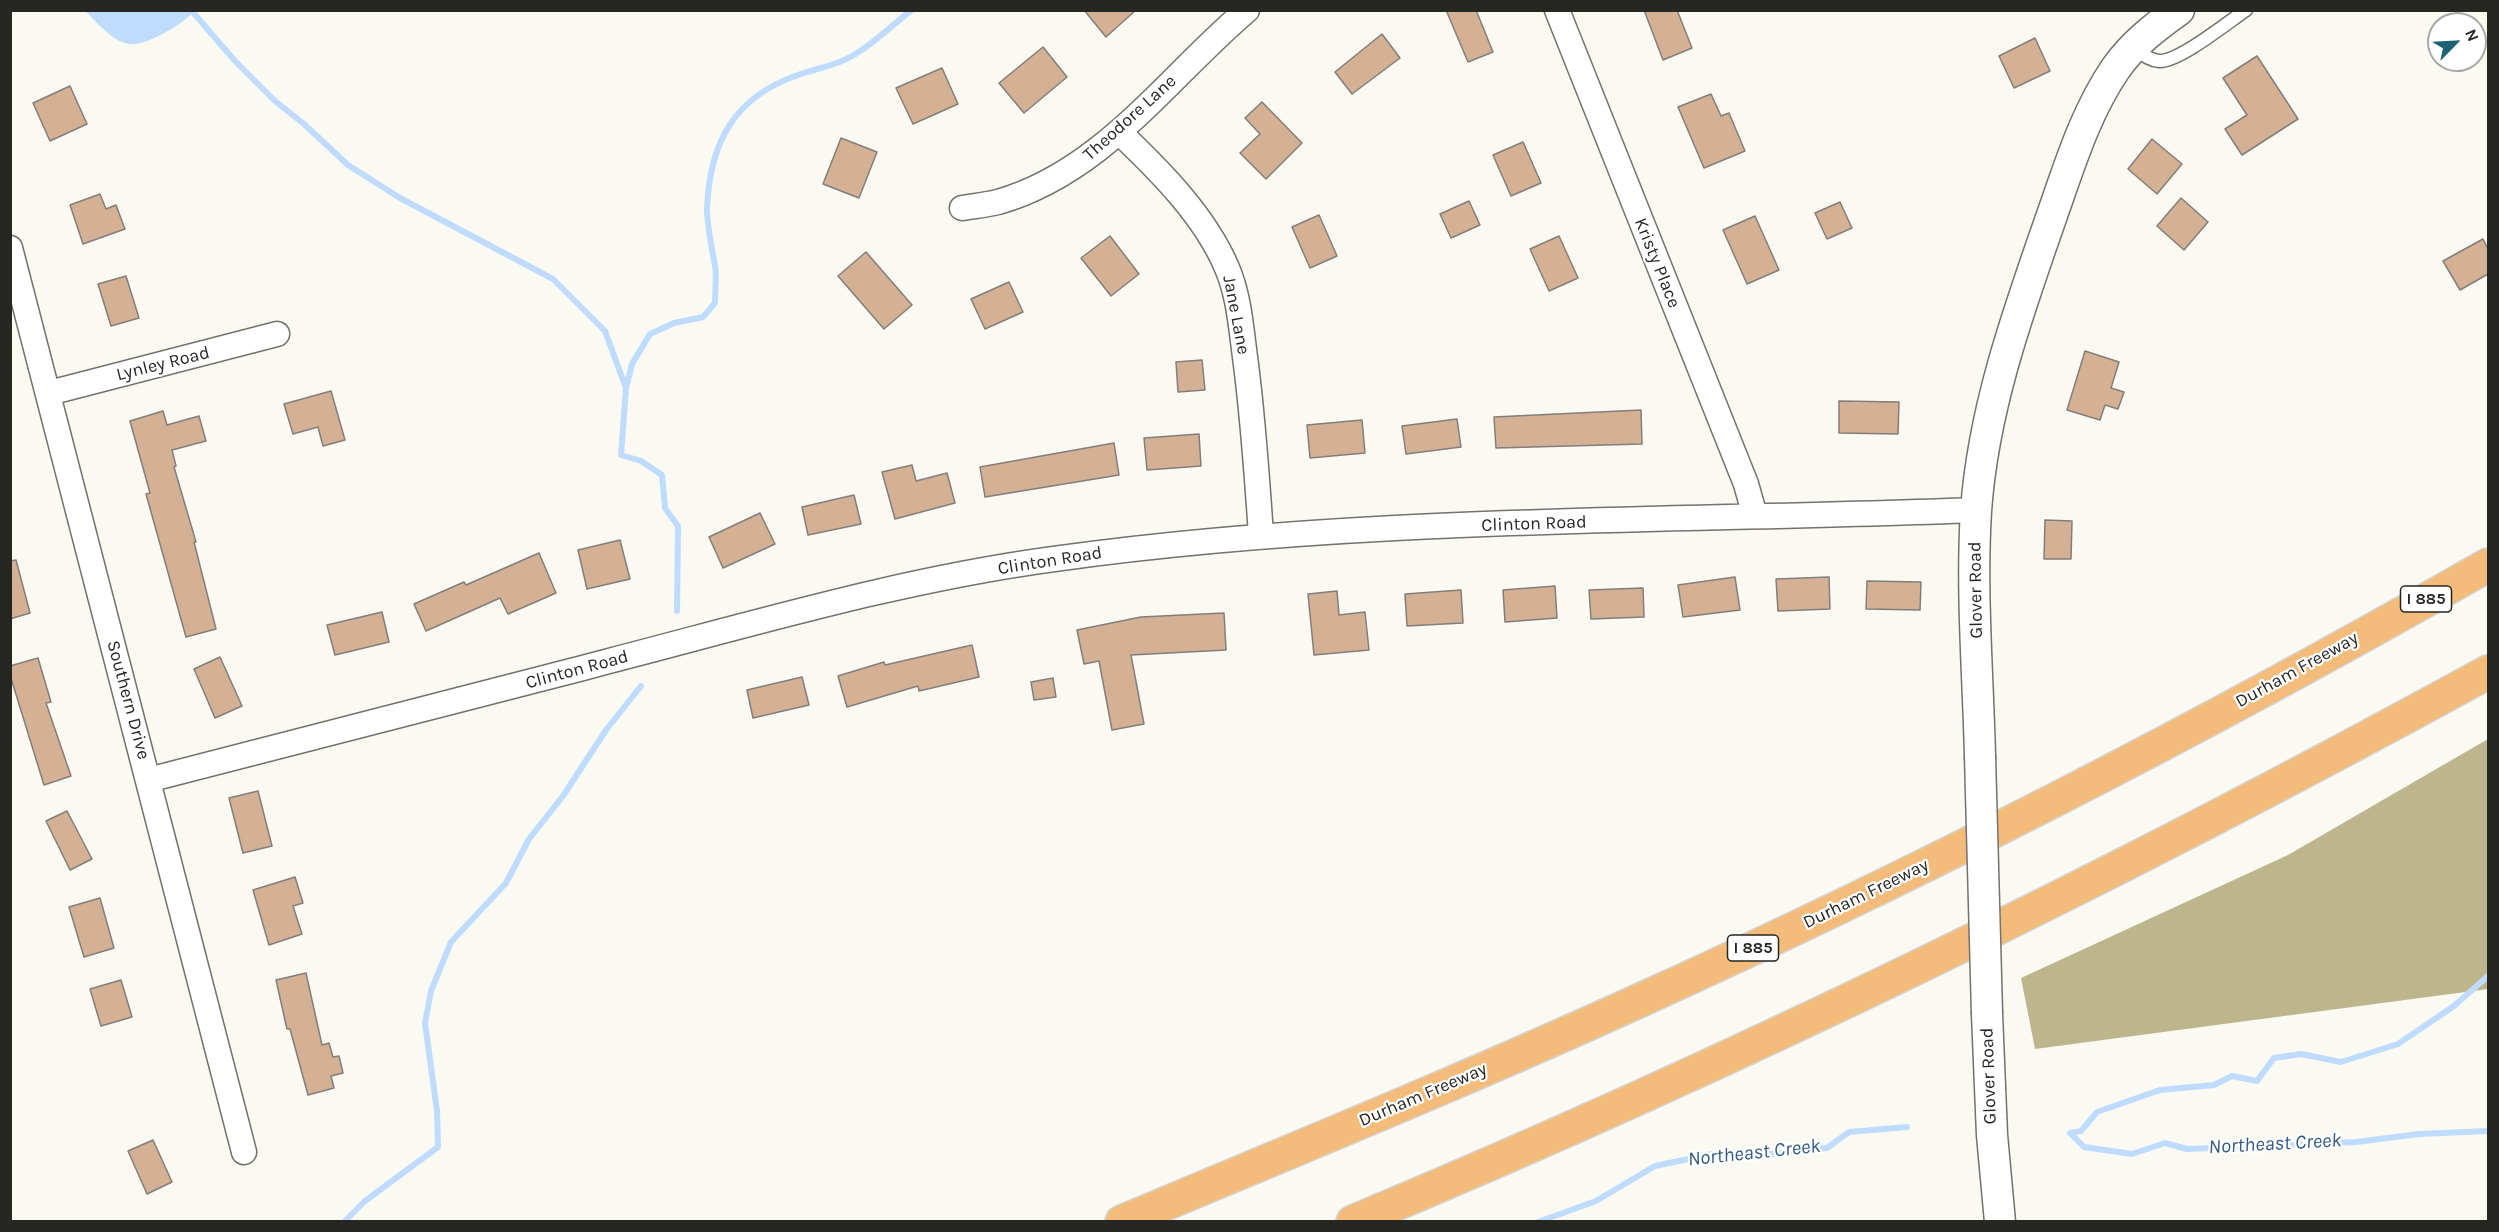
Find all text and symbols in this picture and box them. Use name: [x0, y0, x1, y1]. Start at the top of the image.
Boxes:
north arrow: [2427, 12, 2487, 72]
text: N: [2461, 26, 2483, 44]
street label: Theodore Lane: [1079, 71, 1181, 165]
street label: Kristy Place: [1629, 215, 1685, 311]
street label: Jane Lane: [1218, 274, 1254, 356]
street label: Lynley Road: [114, 342, 212, 386]
street label: Clinton Road: [1481, 511, 1587, 537]
street label: Glover Road: [1964, 541, 1988, 639]
street label: Clinton Road: [996, 542, 1104, 580]
road number: I 885: [2400, 586, 2452, 612]
street label: Durham Freeway: [2232, 627, 2362, 713]
street label: Southern Drive: [102, 638, 154, 762]
street label: Clinton Road: [523, 646, 631, 694]
street label: Durham Freeway: [1800, 854, 1932, 934]
road number: I 885: [1728, 935, 1778, 961]
street label: Glover Road: [1977, 1027, 2001, 1125]
street label: Durham Freeway: [1356, 1058, 1490, 1132]
water label: Northeast Creek: [2208, 1129, 2342, 1159]
water label: Northeast Creek: [1687, 1134, 1821, 1172]

